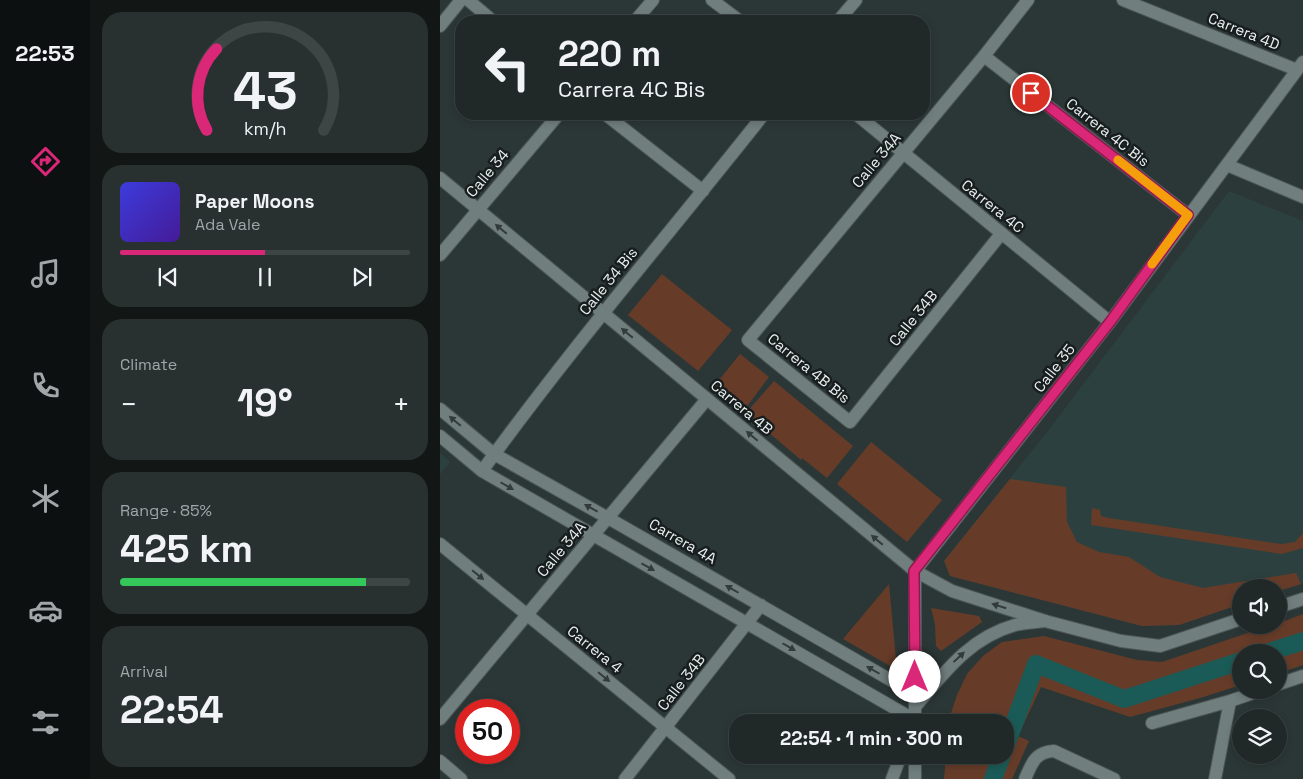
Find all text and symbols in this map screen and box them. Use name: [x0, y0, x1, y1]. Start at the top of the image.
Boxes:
street label: Carrera 4D: [1205, 8, 1283, 54]
text: 220 m: [558, 32, 661, 76]
icon: left: [475, 35, 540, 100]
text: 22:53: [15, 39, 75, 67]
text: 43: [233, 58, 297, 124]
pin: [1010, 72, 1052, 114]
text: Carrera 4C Bis: [558, 75, 705, 103]
icon: arrive: [1017, 79, 1045, 107]
street label: Carrera 4C Bis: [1063, 94, 1153, 170]
text: km/h: [244, 117, 286, 140]
street label: Calle 34A: [847, 128, 905, 191]
icon: directions: [28, 144, 63, 179]
street label: Calle 34: [461, 145, 513, 201]
street label: Carrera 4C: [958, 175, 1028, 237]
text: Paper Moons: [195, 189, 314, 214]
text: Ada Vale: [195, 214, 260, 235]
one-way arrow: [496, 223, 508, 235]
street label: Calle 34 Bis: [575, 243, 641, 319]
icon: music: [28, 256, 63, 291]
icon: previous: [154, 263, 182, 291]
icon: pause: [251, 263, 279, 291]
icon: next: [348, 263, 376, 291]
street label: Calle 34B: [885, 286, 941, 350]
one-way arrow: [620, 327, 633, 338]
street label: Carrera 4B Bis: [764, 329, 854, 407]
street label: Calle 35: [1029, 340, 1079, 396]
text: Climate: [120, 354, 177, 375]
icon: phone: [28, 368, 63, 403]
street label: Carrera 4B: [707, 376, 777, 439]
text: 19°: [237, 379, 293, 427]
text: −: [120, 386, 137, 422]
text: +: [393, 386, 410, 422]
one-way arrow: [448, 415, 461, 426]
one-way arrow: [746, 431, 758, 442]
icon: climate: [28, 481, 63, 516]
one-way arrow: [499, 482, 514, 490]
text: Range · 85%: [120, 500, 212, 521]
one-way arrow: [584, 504, 598, 512]
street label: Carrera 4A: [646, 514, 721, 568]
street label: Calle 34A: [532, 517, 590, 580]
text: 425 km: [120, 525, 253, 573]
one-way arrow: [871, 534, 884, 545]
one-way arrow: [640, 563, 655, 571]
one-way arrow: [471, 569, 484, 580]
map controls: [1232, 579, 1287, 764]
button: sound: [1232, 579, 1287, 634]
one-way arrow: [726, 584, 739, 593]
icon: car: [28, 593, 63, 628]
one-way arrow: [991, 602, 1006, 610]
street label: Carrera 4: [564, 621, 626, 677]
one-way arrow: [782, 643, 797, 651]
button: search: [1232, 644, 1287, 699]
street label: Calle 34B: [653, 650, 709, 714]
position arrow: [888, 650, 940, 702]
one-way arrow: [953, 651, 965, 663]
text: Arrival: [120, 661, 168, 682]
one-way arrow: [866, 665, 879, 674]
one-way arrow: [597, 672, 610, 683]
text: 22:54: [120, 686, 223, 734]
speed limit sign: 50: [455, 699, 520, 764]
icon: filters: [28, 705, 63, 740]
button: layers: [1232, 709, 1287, 764]
text: 22:54 · 1 min · 300 m: [780, 726, 963, 751]

